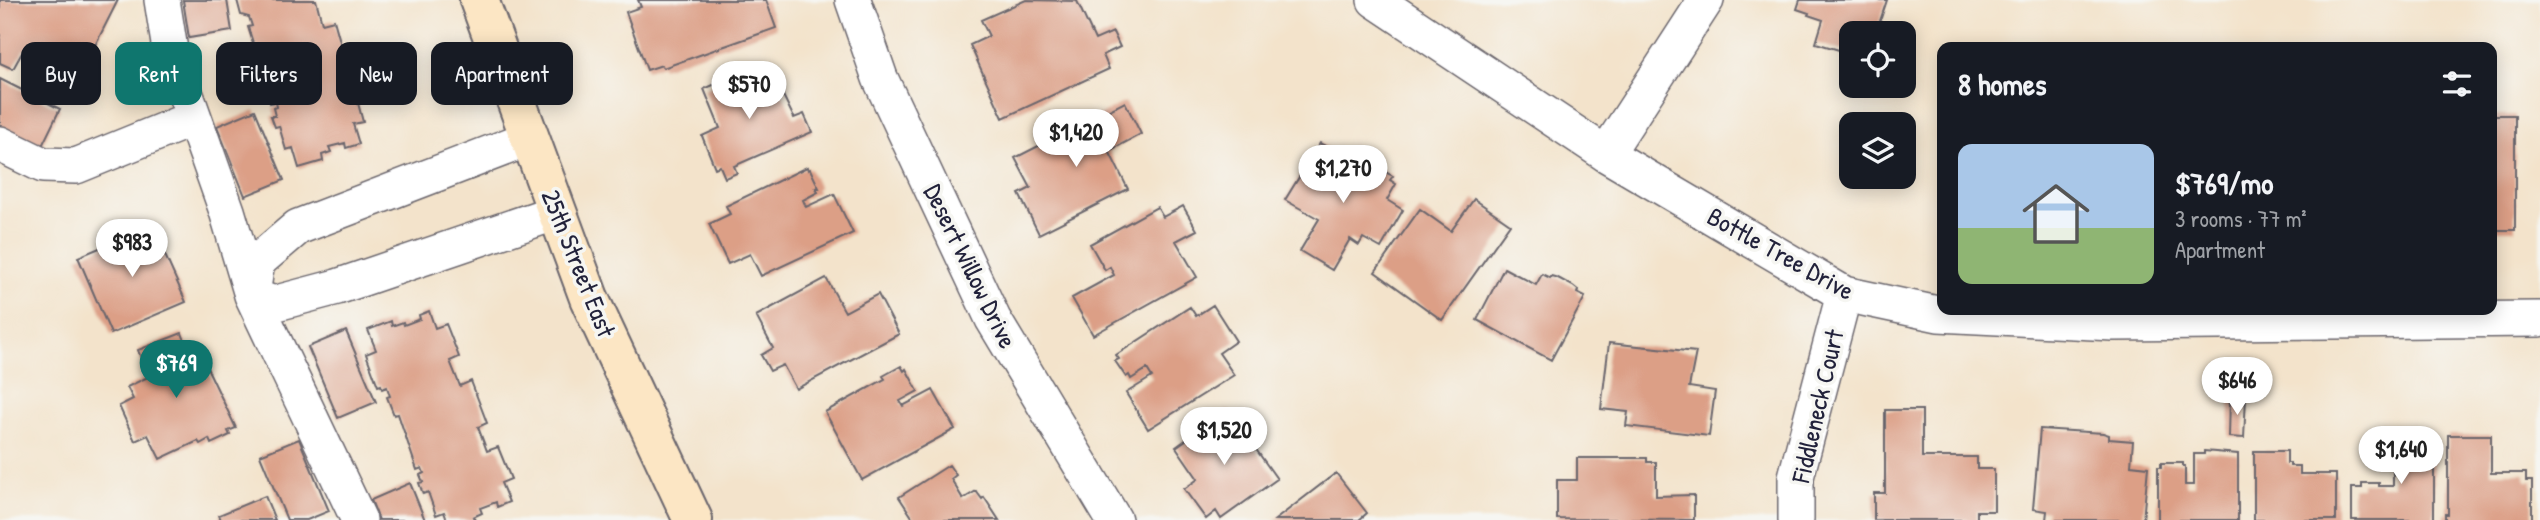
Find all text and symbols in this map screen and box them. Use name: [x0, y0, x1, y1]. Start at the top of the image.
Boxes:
map controls: [1839, 21, 1916, 189]
button: locate: [1839, 21, 1916, 98]
chip: Buy: [21, 42, 101, 105]
chip: Rent: [115, 42, 202, 105]
chip: Filters: [216, 42, 322, 105]
chip: New: [336, 42, 417, 105]
chip: Apartment: [431, 42, 573, 105]
pin: $570: [708, 61, 790, 121]
text: 8 homes: [1958, 64, 2046, 104]
icon: filters: [2438, 65, 2476, 103]
text: $570: [727, 68, 771, 99]
pin: $1,420: [1019, 110, 1133, 169]
button: layers: [1839, 112, 1916, 189]
text: $1,420: [1049, 116, 1103, 147]
pin: $1,270: [1286, 146, 1400, 205]
text: $1,270: [1314, 152, 1372, 183]
text: $769/mo: [2175, 163, 2273, 203]
icon: home: [2014, 172, 2098, 256]
street label: Desert Willow Drive: [916, 178, 1026, 354]
street label: 25th Street East: [534, 184, 625, 343]
street label: Bottle Tree Drive: [1701, 198, 1861, 308]
text: 3 rooms · 77 m²: [2175, 203, 2307, 234]
pin: $983: [91, 219, 173, 279]
text: $983: [112, 226, 152, 257]
text: Apartment: [2175, 234, 2265, 265]
street label: Fiddleneck Court: [1782, 325, 1852, 487]
pin: $769: [135, 340, 217, 400]
text: $769: [156, 347, 196, 378]
pin: $646: [2196, 358, 2278, 417]
text: $646: [2218, 364, 2256, 395]
pin: $1,520: [1167, 407, 1281, 467]
text: $1,520: [1196, 414, 1252, 445]
pin: $1,640: [2344, 426, 2458, 486]
text: $1,640: [2375, 433, 2427, 464]

